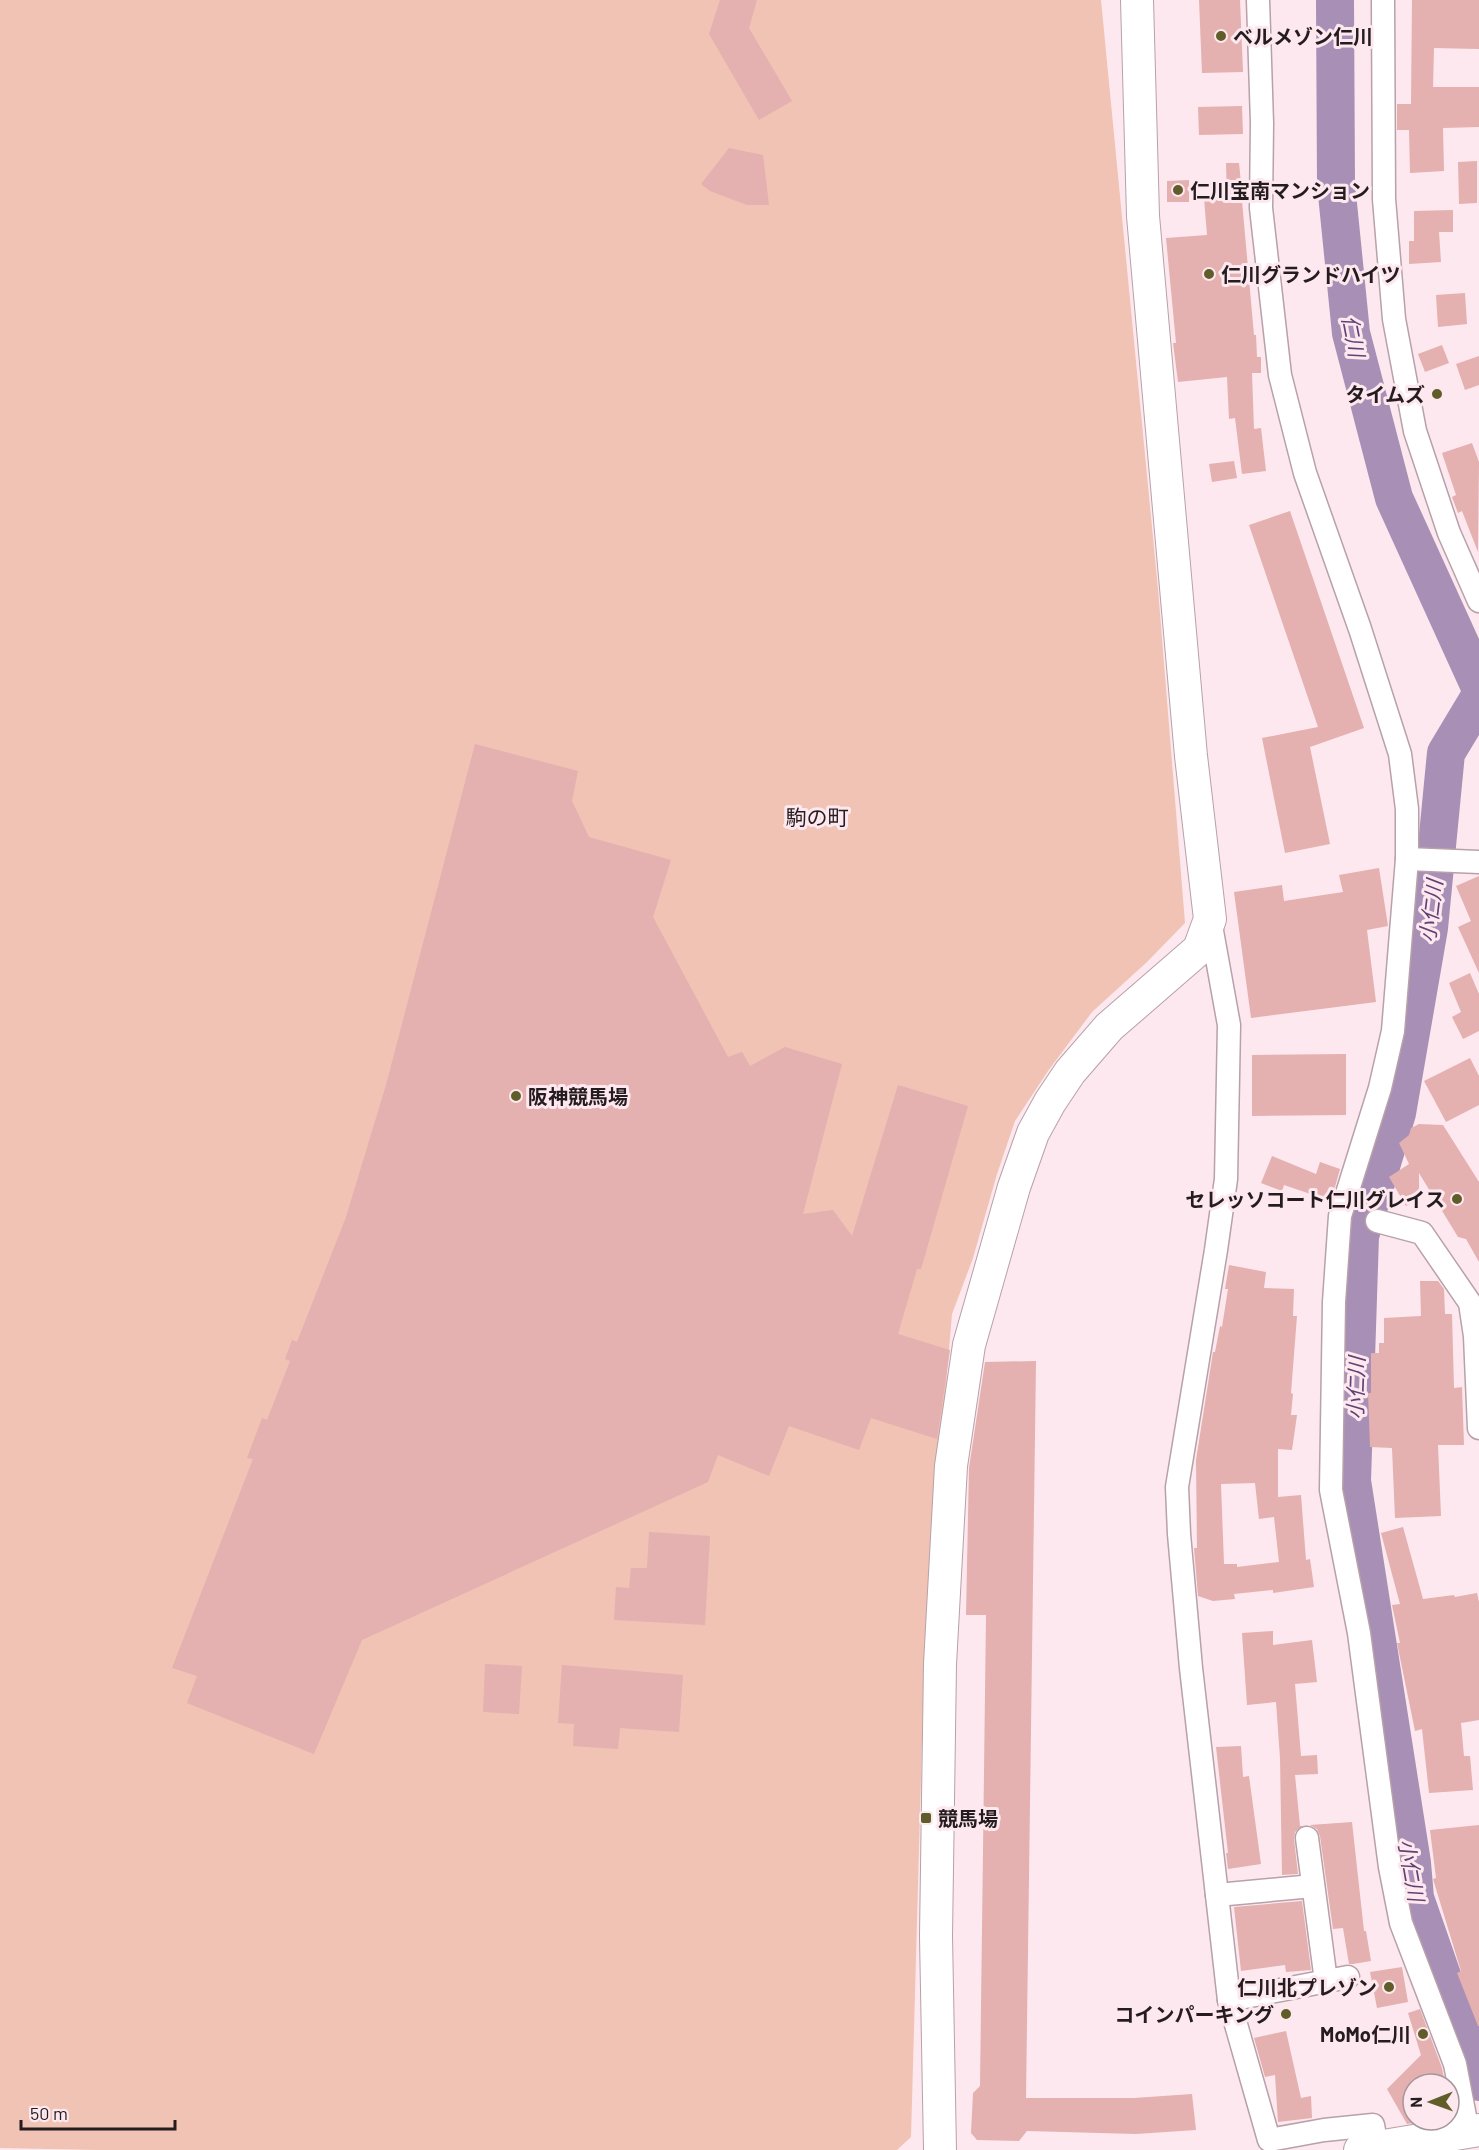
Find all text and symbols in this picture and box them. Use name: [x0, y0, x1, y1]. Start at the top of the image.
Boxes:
place label: ベルメゾン仁川: [1233, 24, 1373, 48]
marker: ベルメゾン仁川: [1214, 29, 1228, 43]
place label: 仁川宝南マンション: [1190, 178, 1370, 202]
marker: 仁川宝南マンション: [1171, 183, 1185, 197]
place label: 仁川グランドハイツ: [1221, 262, 1401, 286]
marker: 仁川グランドハイツ: [1202, 267, 1216, 281]
water label: 仁川: [1338, 313, 1371, 361]
place label: タイムズ: [1345, 382, 1425, 406]
marker: タイムズ: [1430, 387, 1444, 401]
district label: 駒の町: [786, 804, 849, 829]
water label: 小仁川: [1414, 876, 1446, 944]
place label: 阪神競馬場: [528, 1084, 628, 1108]
marker: 阪神競馬場: [509, 1089, 523, 1103]
place label: セレッソコート仁川グレイス: [1186, 1187, 1445, 1211]
marker: セレッソコート仁川グレイス: [1450, 1192, 1464, 1206]
water label: 小仁川: [1341, 1354, 1369, 1420]
place label: 競馬場: [938, 1806, 998, 1830]
marker: 競馬場: [919, 1811, 933, 1825]
water label: 小仁川: [1394, 1837, 1430, 1905]
place label: 仁川北プレゾン: [1237, 1975, 1377, 1999]
marker: 仁川北プレゾン: [1382, 1980, 1396, 1994]
place label: コインパーキング: [1115, 2002, 1274, 2026]
marker: コインパーキング: [1279, 2007, 1293, 2021]
place label: MoMo仁川: [1320, 2022, 1411, 2046]
marker: MoMo仁川: [1416, 2027, 1430, 2041]
north arrow: [1401, 2072, 1461, 2132]
scale bar: [21, 2093, 176, 2131]
text: N: [1406, 2097, 1425, 2108]
text: 50 m: [30, 2102, 68, 2124]

